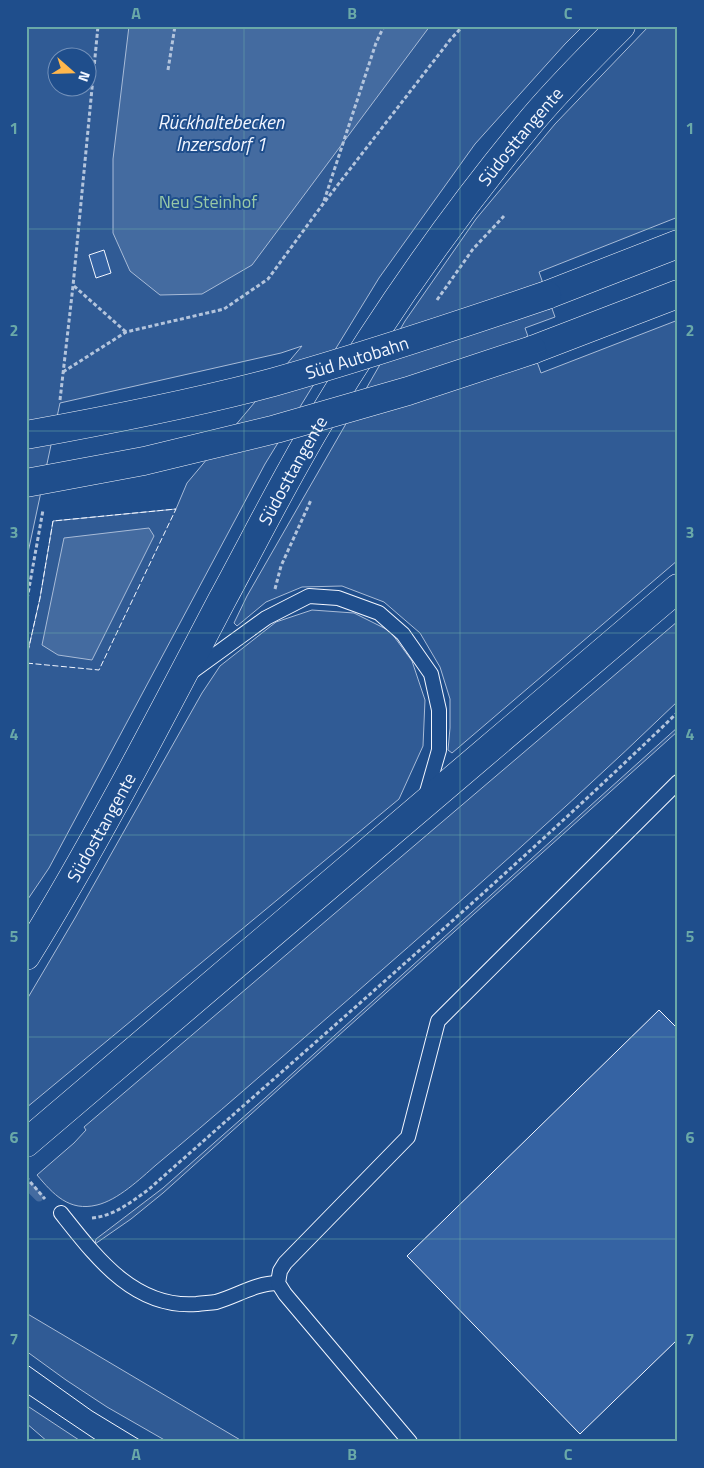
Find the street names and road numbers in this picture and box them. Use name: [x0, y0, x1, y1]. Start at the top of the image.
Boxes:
street label: Südosttangente: [471, 81, 569, 191]
street label: Süd Autobahn: [302, 329, 412, 386]
street label: Südosttangente: [251, 410, 334, 530]
street label: Südosttangente: [59, 768, 142, 887]

